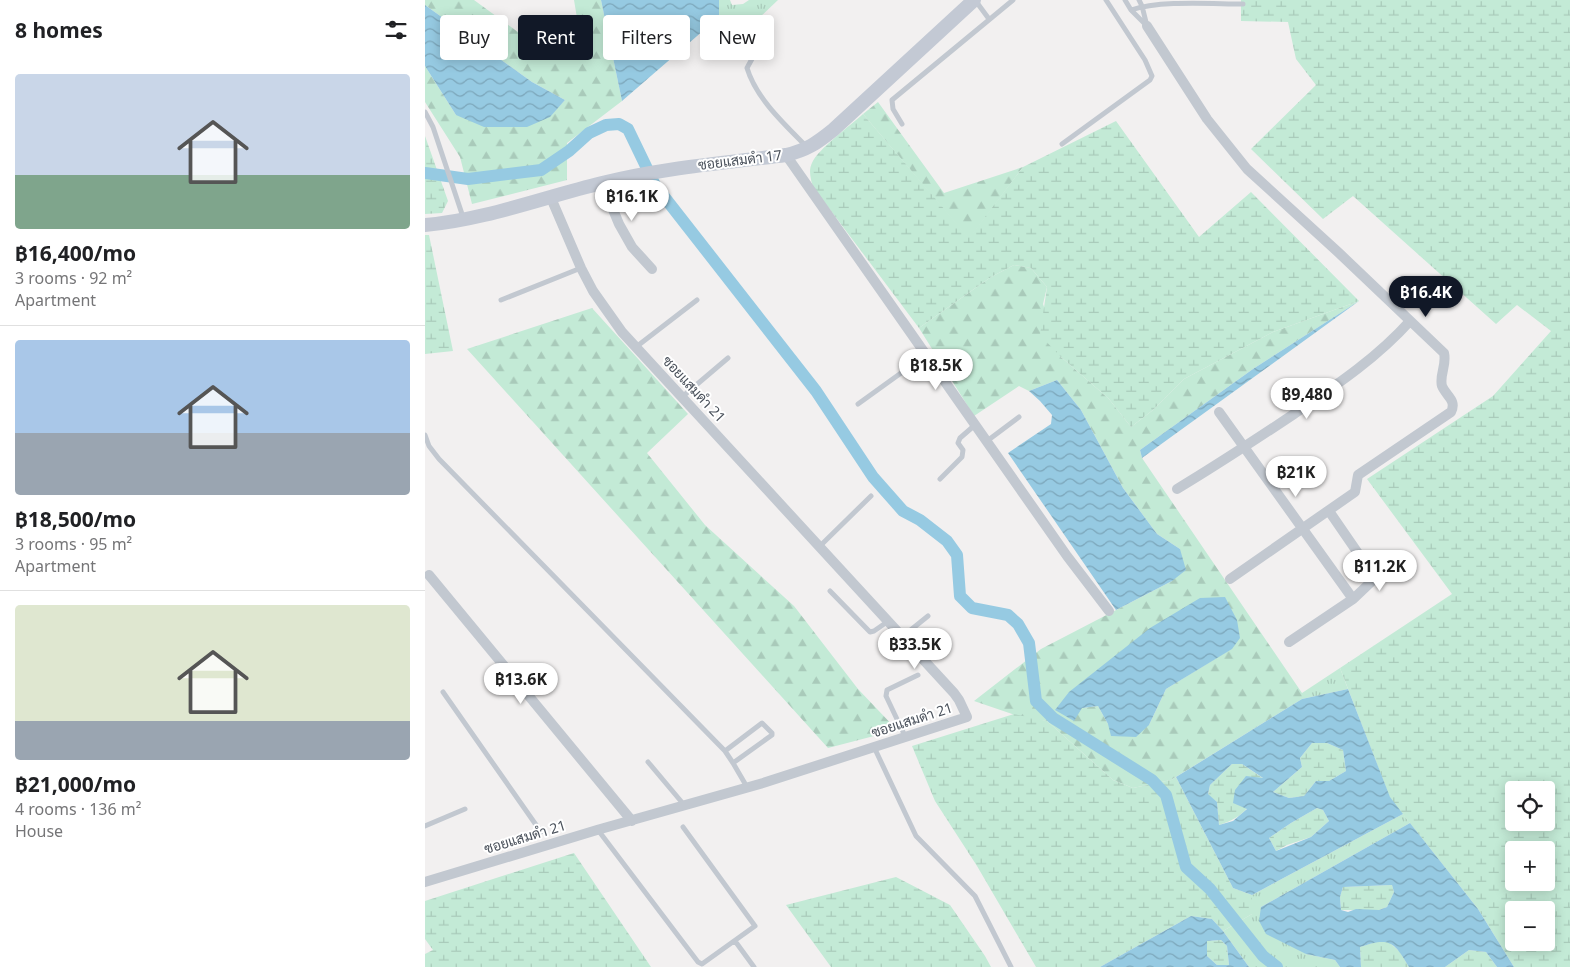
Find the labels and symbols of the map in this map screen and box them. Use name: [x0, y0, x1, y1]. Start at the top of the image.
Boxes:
street label: ซอยแสมดำ 17: [697, 145, 783, 174]
pin: ฿16.1K: [591, 180, 673, 222]
pin: ฿16.4K: [1385, 276, 1467, 318]
pin: ฿18.5K: [895, 348, 977, 391]
street label: ซอยแสมดำ 21: [659, 351, 730, 426]
pin: ฿9,480: [1266, 378, 1348, 420]
pin: ฿21K: [1266, 456, 1326, 498]
pin: ฿11.2K: [1339, 550, 1421, 592]
pin: ฿33.5K: [874, 628, 956, 670]
pin: ฿13.6K: [480, 662, 562, 705]
street label: ซอยแสมดำ 21: [869, 697, 955, 742]
street label: ซอยแสมดำ 21: [482, 815, 568, 858]

